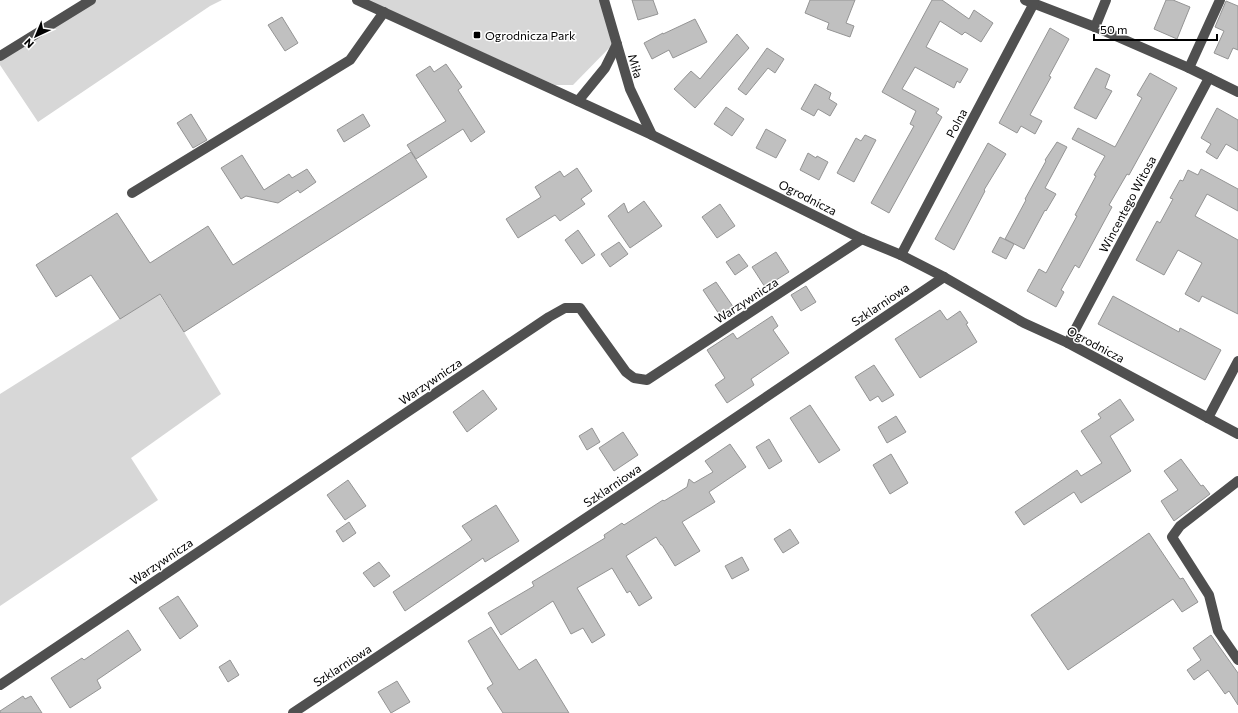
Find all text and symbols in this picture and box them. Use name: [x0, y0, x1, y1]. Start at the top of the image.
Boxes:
north arrow: [16, 16, 56, 56]
scale bar: [1094, 16, 1217, 42]
text: 50 m: [1100, 22, 1128, 36]
place label: Ogrodnicza Park: [485, 28, 576, 42]
marker: Ogrodnicza Park: [472, 30, 482, 40]
text: N: [21, 36, 36, 51]
street label: Miła: [626, 52, 646, 80]
street label: Polna: [943, 106, 969, 140]
street label: Wincentego Witosa: [1096, 153, 1158, 255]
street label: Ogrodnicza: [777, 176, 839, 218]
street label: Warzywnicza: [712, 274, 780, 326]
street label: Szklarniowa: [849, 280, 911, 328]
street label: Ogrodnicza: [1065, 323, 1127, 365]
street label: Warzywnicza: [396, 355, 464, 407]
street label: Szklarniowa: [581, 461, 643, 509]
street label: Warzywnicza: [127, 535, 195, 587]
street label: Szklarniowa: [310, 641, 374, 689]

